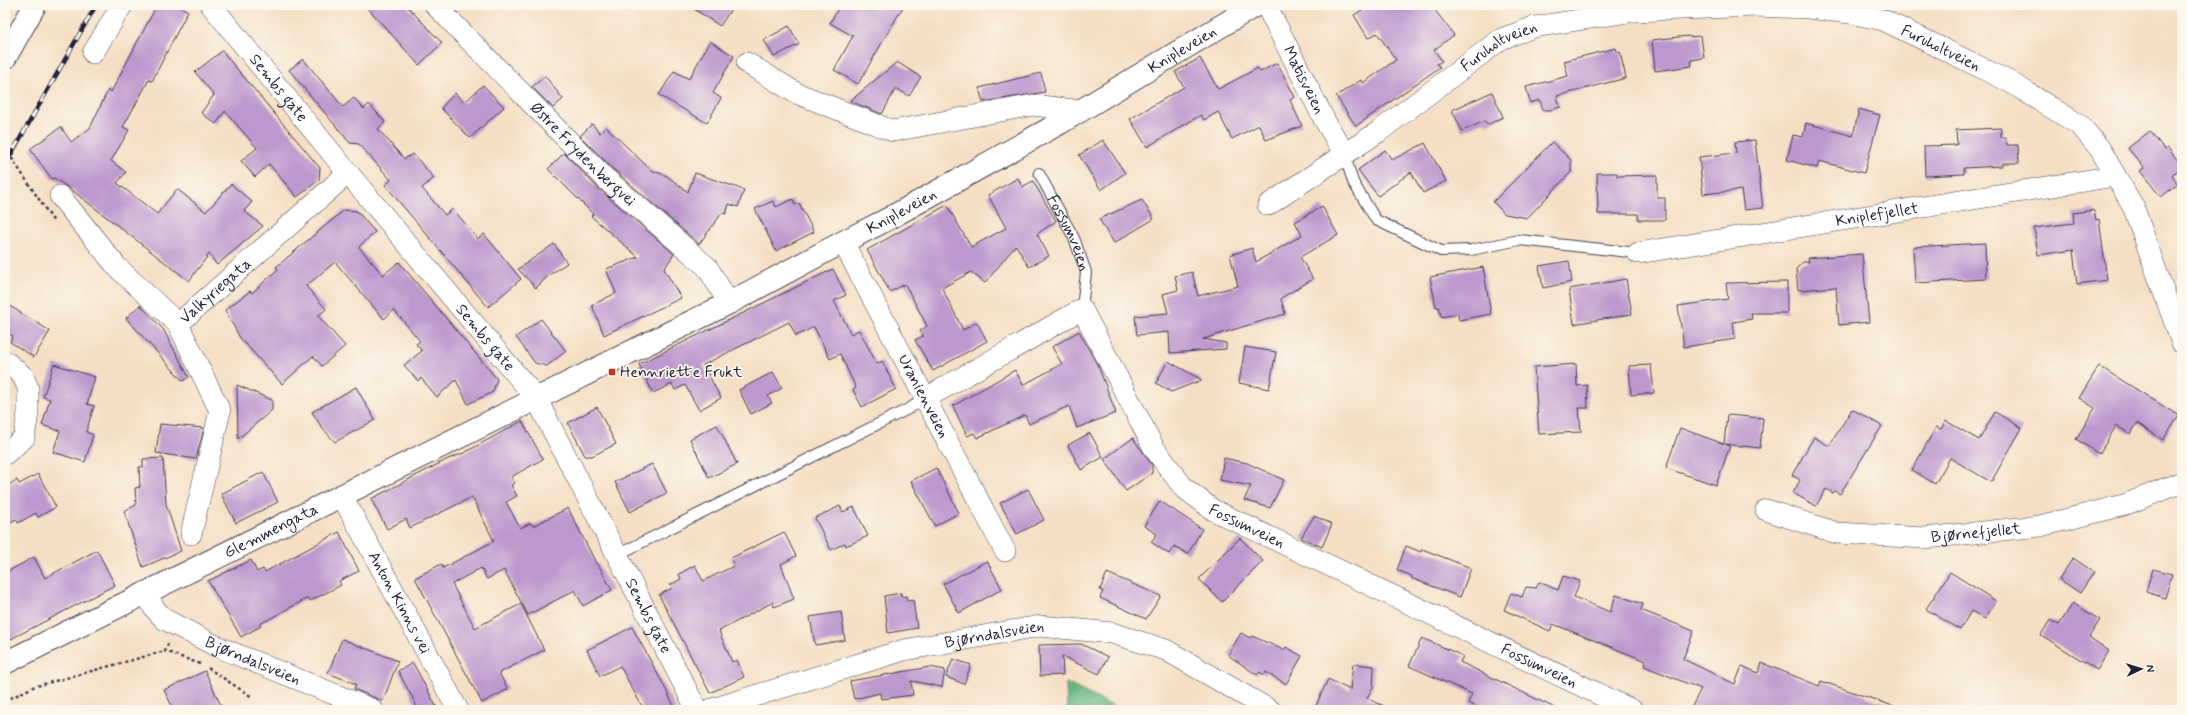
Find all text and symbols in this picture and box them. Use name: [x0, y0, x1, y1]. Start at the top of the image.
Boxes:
street label: Furuholtveien: [1456, 16, 1540, 76]
street label: Furuholtveien: [1898, 20, 1984, 76]
street label: Knipleveien: [1144, 21, 1220, 78]
street label: Matisveien: [1278, 42, 1330, 118]
street label: Sembs gate: [245, 50, 313, 126]
street label: Østre Frydenbergvei: [525, 97, 640, 211]
street label: Knipleveien: [863, 184, 940, 239]
street label: Fossumveien: [1042, 191, 1095, 274]
street label: Kniplefjellet: [1834, 197, 1920, 231]
street label: Valkyriegata: [175, 253, 256, 328]
street label: Sembs gate: [451, 299, 520, 376]
street label: Uranienveien: [893, 350, 954, 442]
place label: Hennriette Frukt: [620, 362, 743, 383]
marker: Hennriette Frukt: [607, 367, 617, 377]
street label: Glemmengata: [220, 498, 322, 563]
street label: Fossumveien: [1205, 499, 1288, 553]
street label: Bjørnefjellet: [1930, 517, 2023, 548]
street label: Anton Kinns vei: [363, 548, 436, 657]
street label: Sembs gate: [620, 575, 676, 657]
street label: Bjørndalsveien: [943, 615, 1046, 653]
street label: Bjørndalsveien: [201, 632, 304, 690]
street label: Fossumveien: [1498, 639, 1581, 693]
north arrow: [2121, 649, 2161, 689]
text: N: [2143, 664, 2157, 673]

